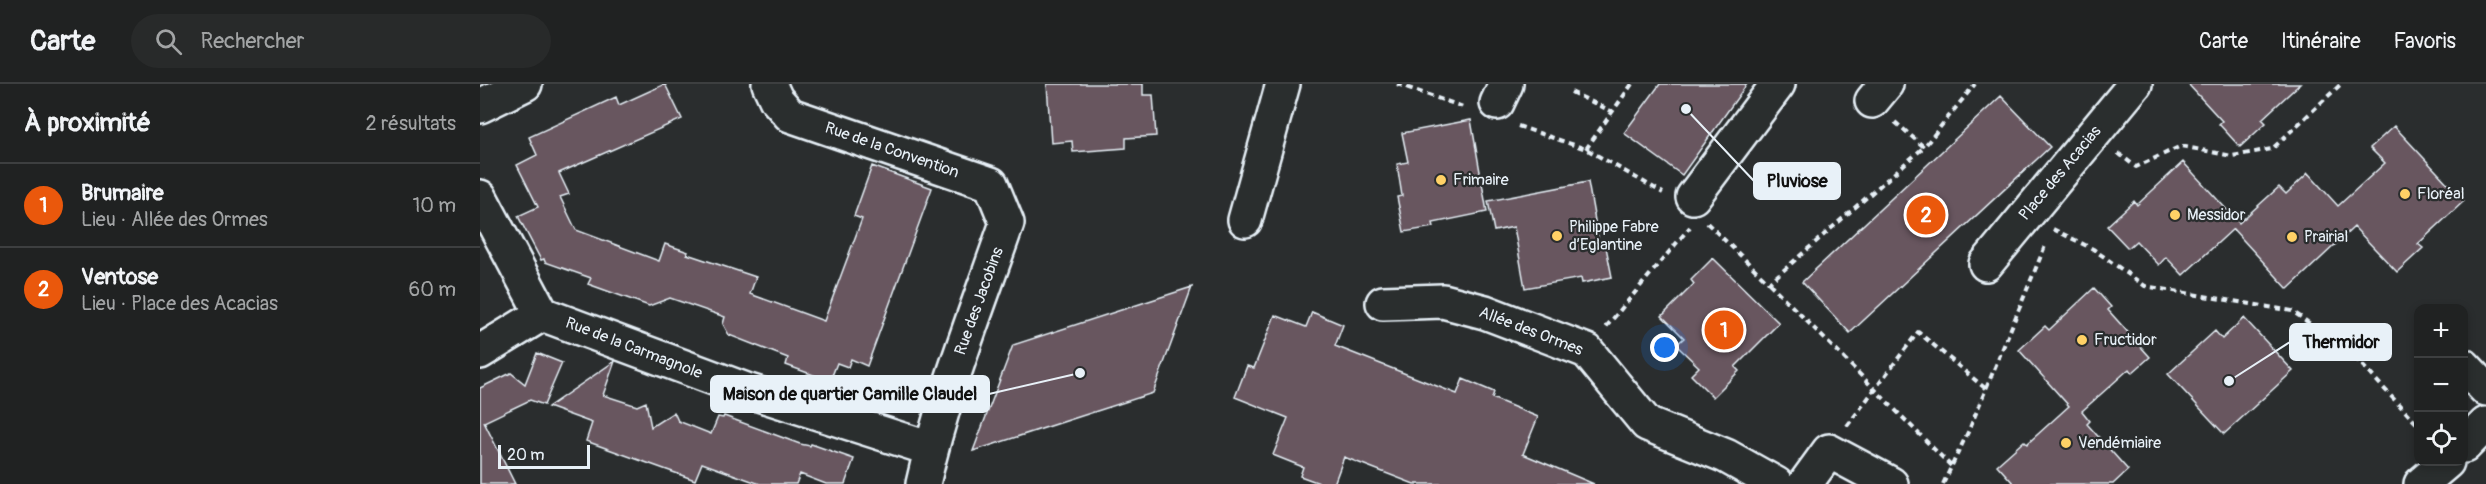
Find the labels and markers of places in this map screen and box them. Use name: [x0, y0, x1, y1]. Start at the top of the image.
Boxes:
callout: Pluviose: [1754, 163, 1840, 199]
place label: Frimaire: [1453, 170, 1509, 190]
marker: Frimaire: [1434, 173, 1448, 187]
place label: Floréal: [2417, 184, 2465, 204]
marker: Floréal: [2398, 187, 2412, 201]
pin: 2: [1906, 192, 1946, 238]
place label: Messidor: [2187, 205, 2246, 225]
marker: Messidor: [2168, 208, 2182, 222]
place label: Philippe Fabre d’Eglantine: [1569, 217, 1659, 255]
place label: Prairial: [2304, 227, 2348, 247]
marker: Philippe Fabre d’Eglantine: [1550, 229, 1564, 243]
marker: Prairial: [2285, 230, 2299, 244]
pin: 1: [1704, 308, 1744, 352]
callout: Thermidor: [2290, 324, 2391, 360]
place label: Fructidor: [2094, 330, 2157, 350]
marker: Fructidor: [2075, 333, 2089, 347]
callout: Maison de quartier Camille Claudel: [711, 376, 989, 412]
place label: Vendémiaire: [2078, 433, 2161, 453]
marker: Vendémiaire: [2059, 436, 2073, 450]

